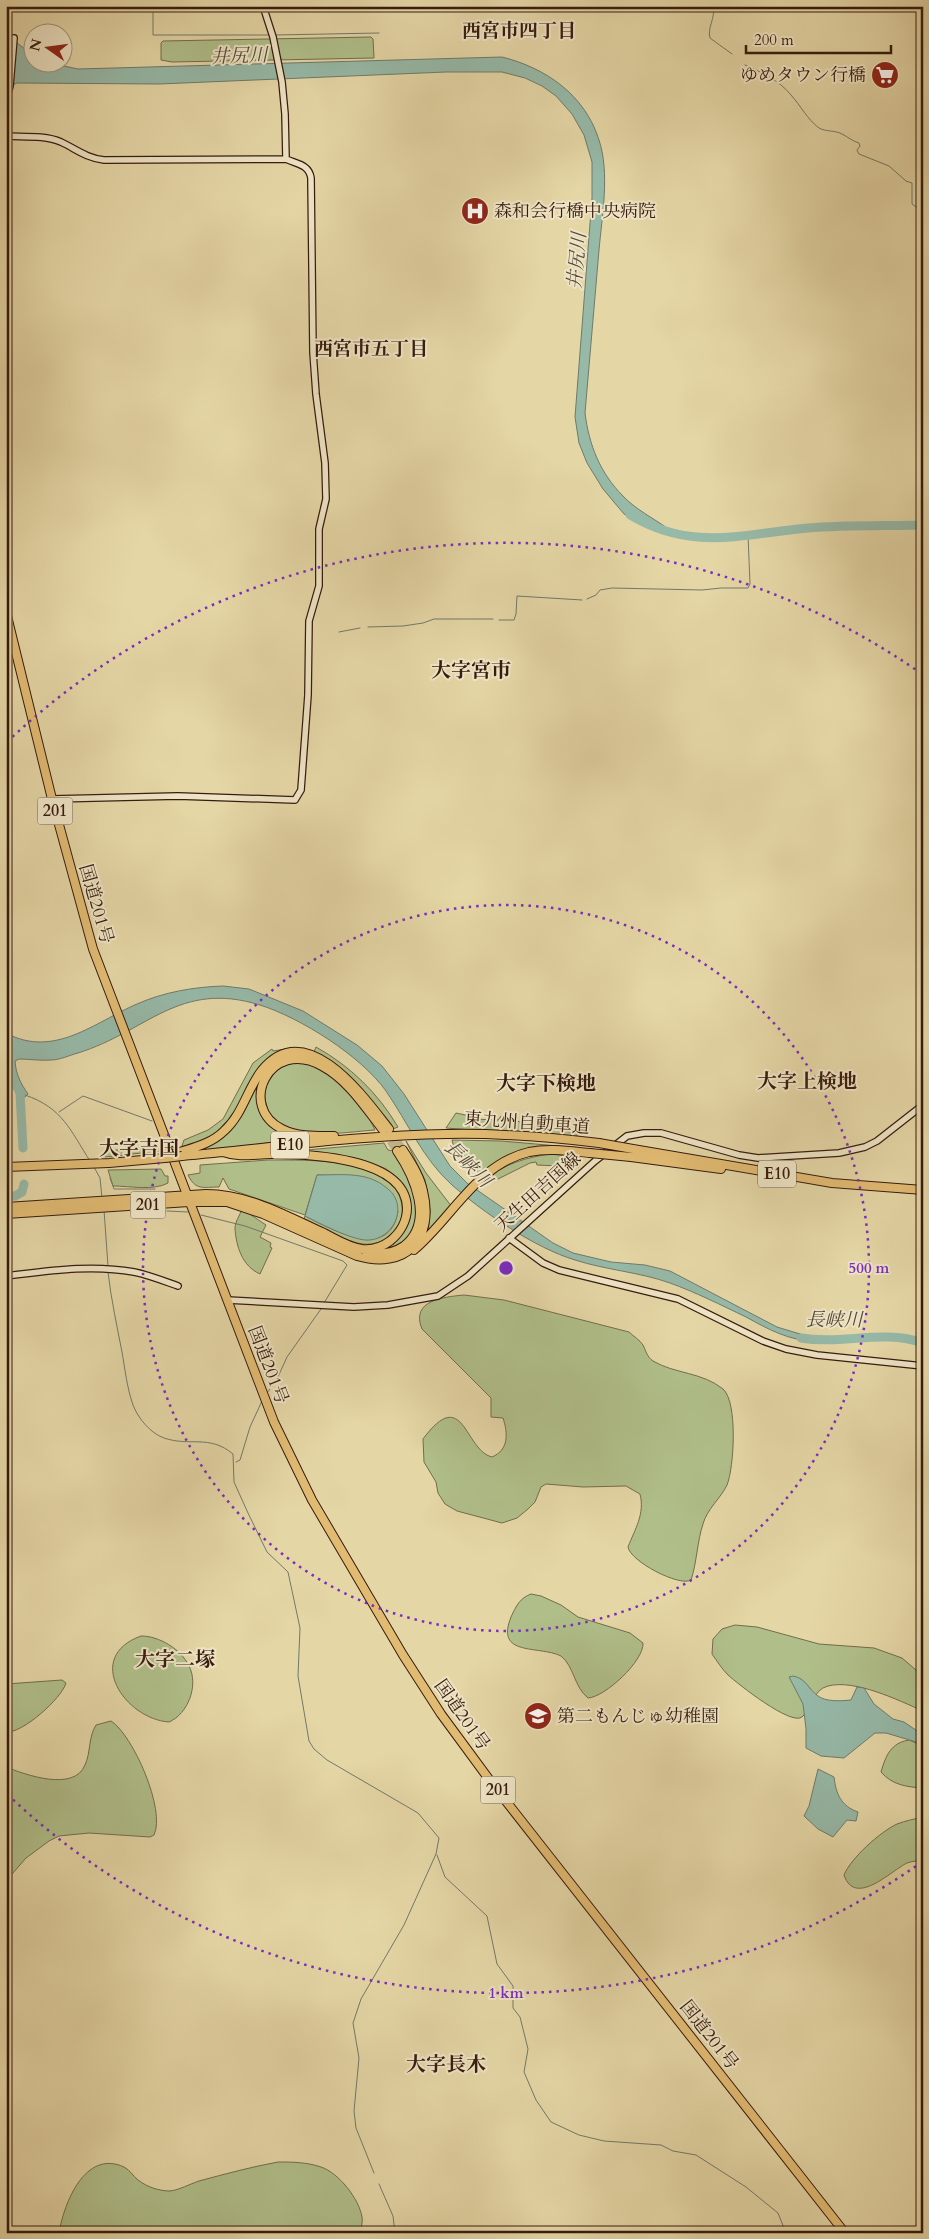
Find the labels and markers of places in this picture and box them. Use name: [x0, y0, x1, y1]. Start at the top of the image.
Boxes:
supermarket icon: ゆめタウン行橋: [870, 60, 900, 90]
place label: ゆめタウン行橋: [740, 63, 866, 88]
hospital icon: 森和会行橋中央病院: [460, 196, 490, 226]
place label: 森和会行橋中央病院: [494, 199, 656, 224]
centre of rings: [497, 1259, 515, 1277]
school or university icon: 第二もんじゅ幼稚園: [523, 1701, 553, 1731]
place label: 第二もんじゅ幼稚園: [557, 1704, 719, 1729]

